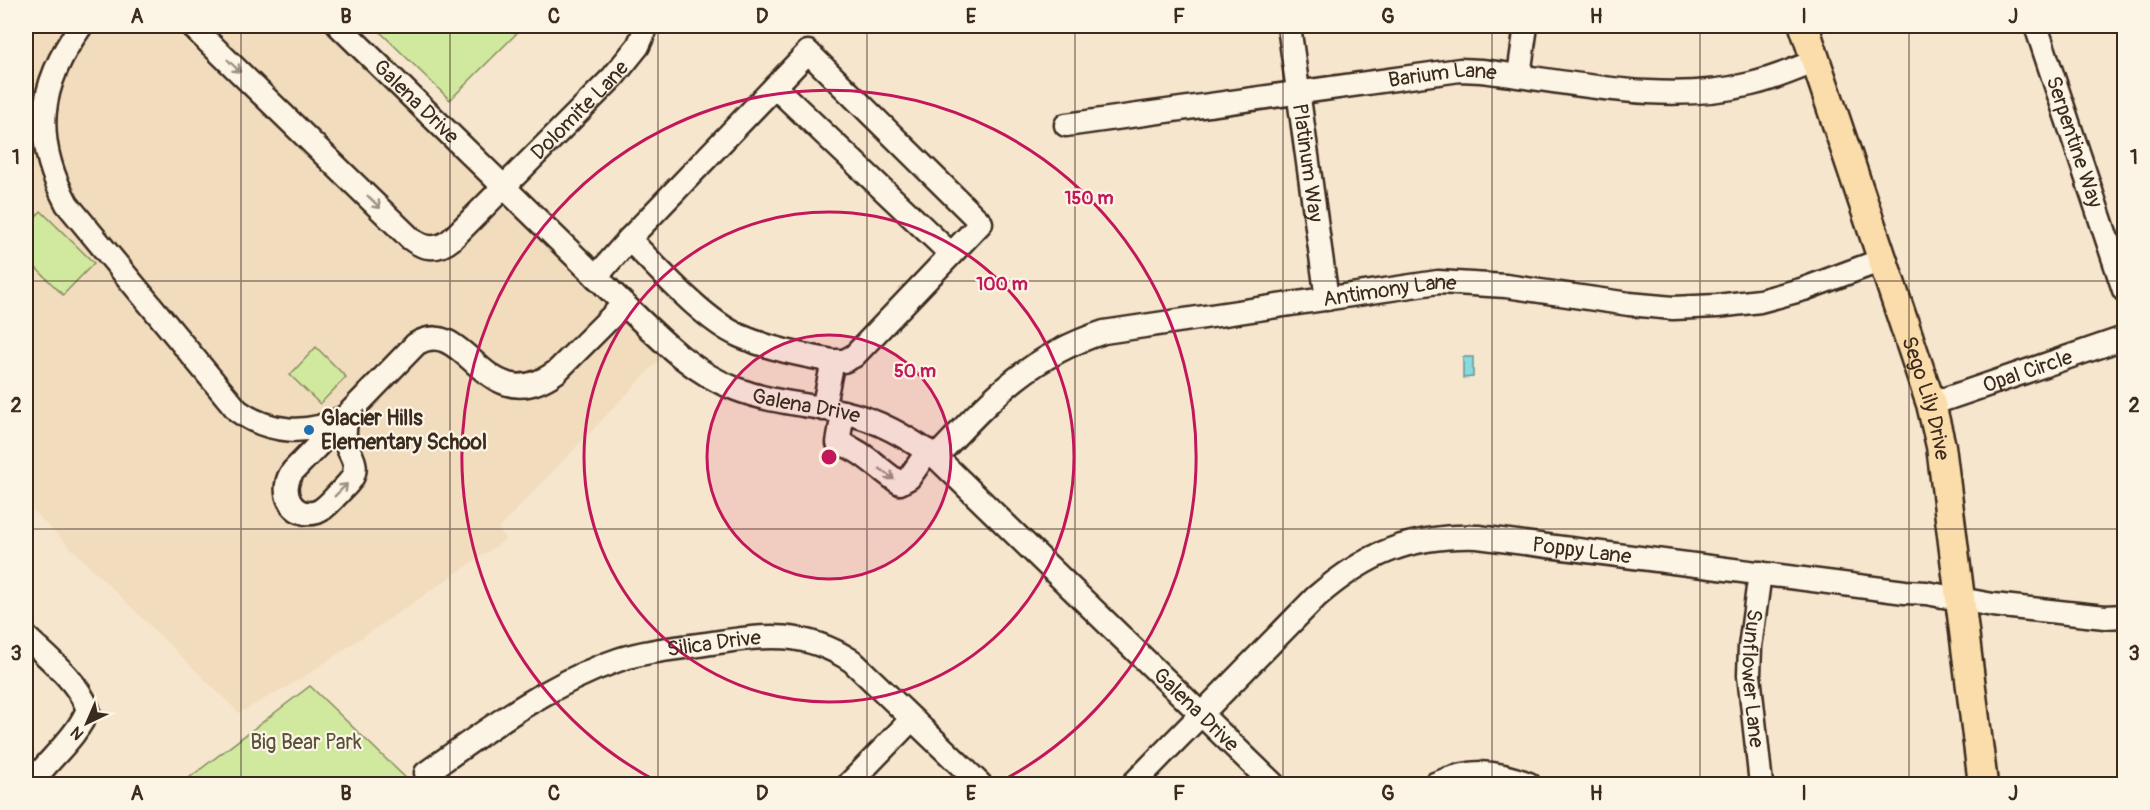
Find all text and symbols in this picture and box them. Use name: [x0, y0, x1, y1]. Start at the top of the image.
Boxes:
text: A: [131, 4, 144, 29]
text: B: [340, 4, 352, 29]
text: C: [548, 4, 560, 29]
text: D: [756, 4, 769, 29]
text: E: [966, 4, 977, 29]
text: F: [1173, 4, 1185, 29]
text: G: [1381, 4, 1395, 29]
text: H: [1590, 4, 1603, 29]
text: I: [1801, 4, 1807, 29]
text: J: [2008, 4, 2018, 29]
street label: Galena Drive: [367, 54, 465, 150]
street label: Dolomite Lane: [525, 55, 635, 166]
street label: Barium Lane: [1386, 56, 1499, 94]
one-way arrow: [226, 59, 241, 74]
street label: Serpentine Way: [2040, 73, 2109, 211]
street label: Platinum Way: [1286, 102, 1329, 224]
text: 1: [12, 145, 20, 170]
text: 1: [2130, 145, 2138, 170]
text: 150 m: [1065, 187, 1114, 210]
one-way arrow: [366, 195, 381, 210]
street label: Antimony Lane: [1321, 269, 1458, 313]
text: 100 m: [976, 273, 1028, 296]
street label: Sego Lily Drive: [1895, 333, 1956, 462]
street label: Opal Circle: [1979, 343, 2077, 399]
text: 50 m: [894, 360, 936, 383]
street label: Galena Drive: [749, 382, 864, 430]
text: 2: [10, 393, 22, 418]
text: 2: [2128, 393, 2140, 418]
place label: Glacier Hills Elementary School: [321, 405, 487, 456]
marker: Glacier Hills Elementary School: [302, 423, 316, 437]
centre of rings: [819, 447, 839, 467]
one-way arrow: [879, 468, 895, 481]
one-way arrow: [334, 483, 349, 498]
street label: Poppy Lane: [1531, 531, 1634, 571]
street label: Sunflower Lane: [1734, 607, 1770, 750]
street label: Silica Drive: [665, 624, 762, 663]
text: 3: [10, 641, 22, 666]
text: 3: [2128, 641, 2140, 666]
street label: Galena Drive: [1147, 662, 1245, 758]
north arrow: [57, 693, 117, 753]
text: N: [66, 722, 88, 744]
park label: Big Bear Park: [250, 729, 362, 756]
text: A: [131, 781, 144, 806]
text: B: [340, 781, 352, 806]
text: C: [548, 781, 560, 806]
text: D: [756, 781, 769, 806]
text: E: [966, 781, 977, 806]
text: F: [1173, 781, 1185, 806]
text: G: [1381, 781, 1395, 806]
text: H: [1590, 781, 1603, 806]
text: I: [1801, 781, 1807, 806]
text: J: [2008, 781, 2018, 806]

